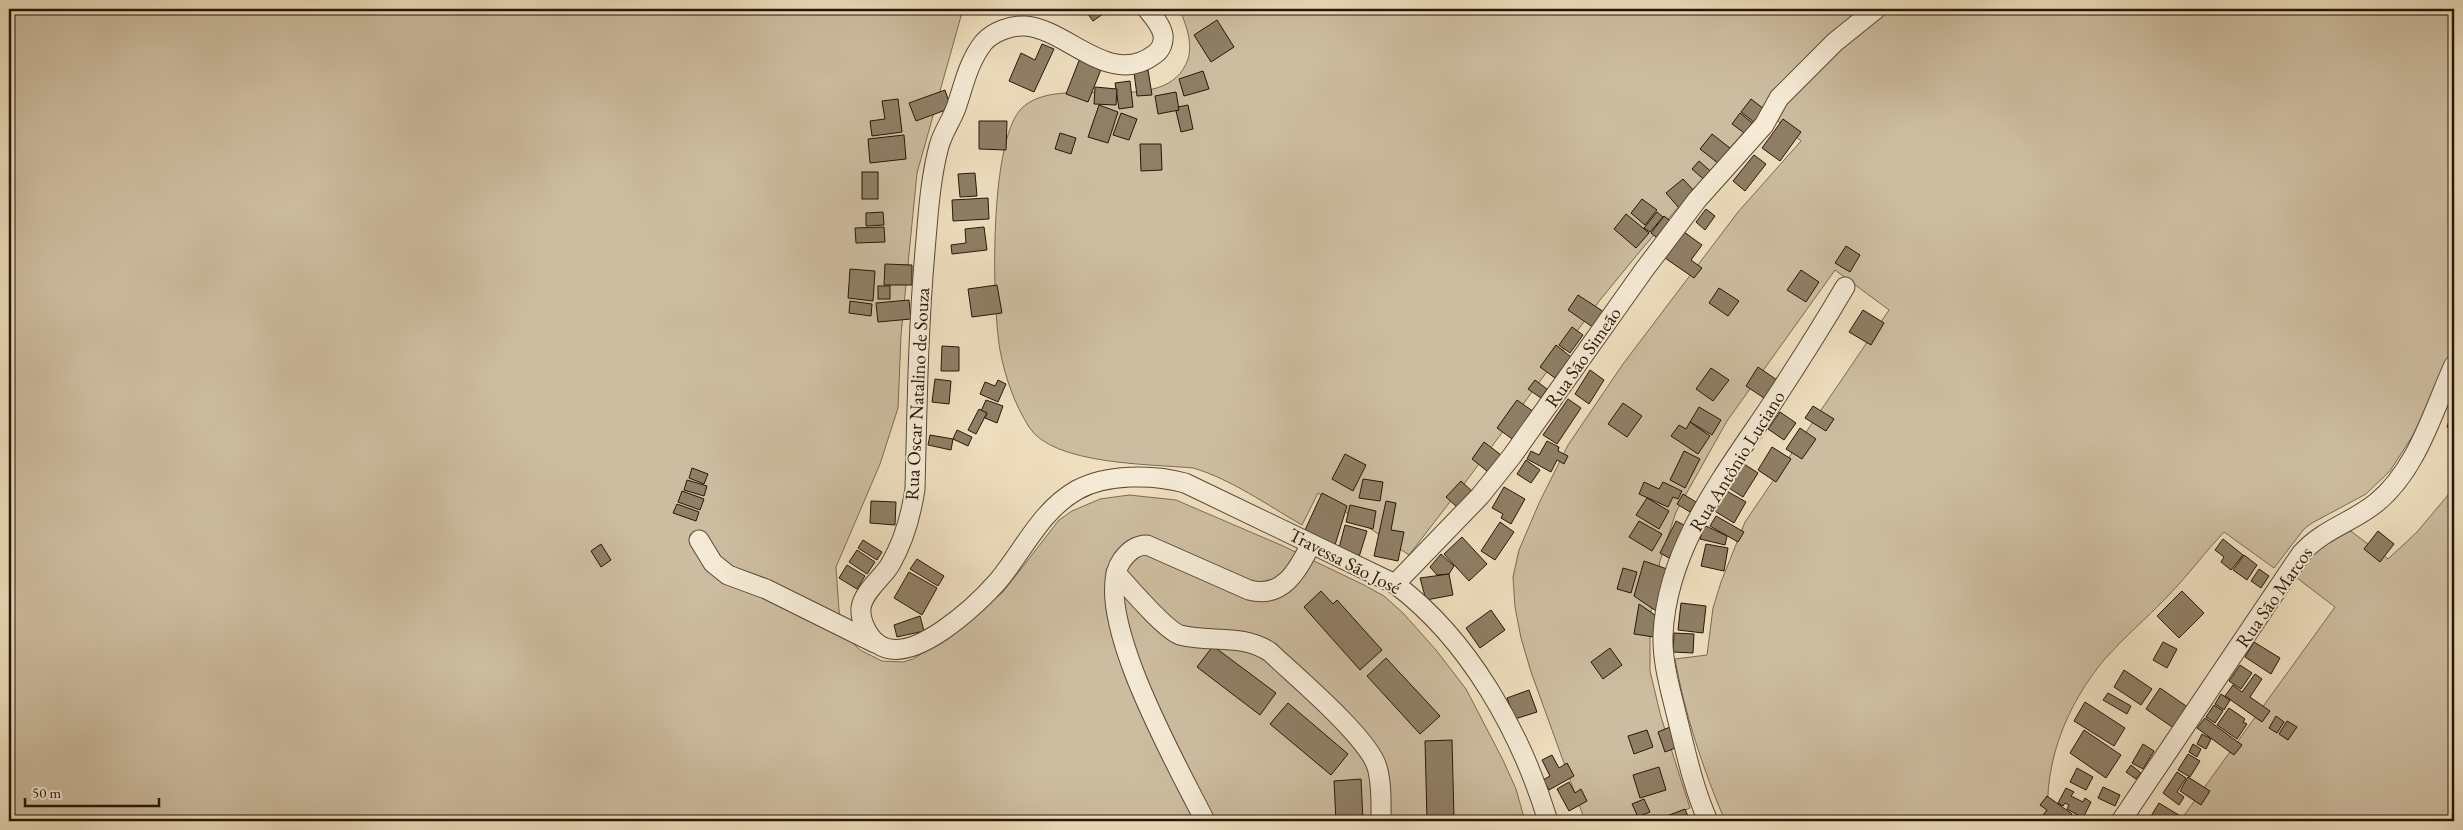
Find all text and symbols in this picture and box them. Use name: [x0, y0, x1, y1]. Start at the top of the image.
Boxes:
street label: Rua Oscar Natalino de Souza: [899, 286, 935, 501]
street label: Rua São Simeão: [1539, 302, 1627, 412]
street label: Rua Antônio Luciano: [1684, 386, 1790, 536]
street label: Travessa São José: [1285, 522, 1405, 600]
street label: Rua São Marcos: [2230, 541, 2318, 653]
scale bar: [25, 775, 159, 807]
text: 50 m: [32, 783, 61, 802]

